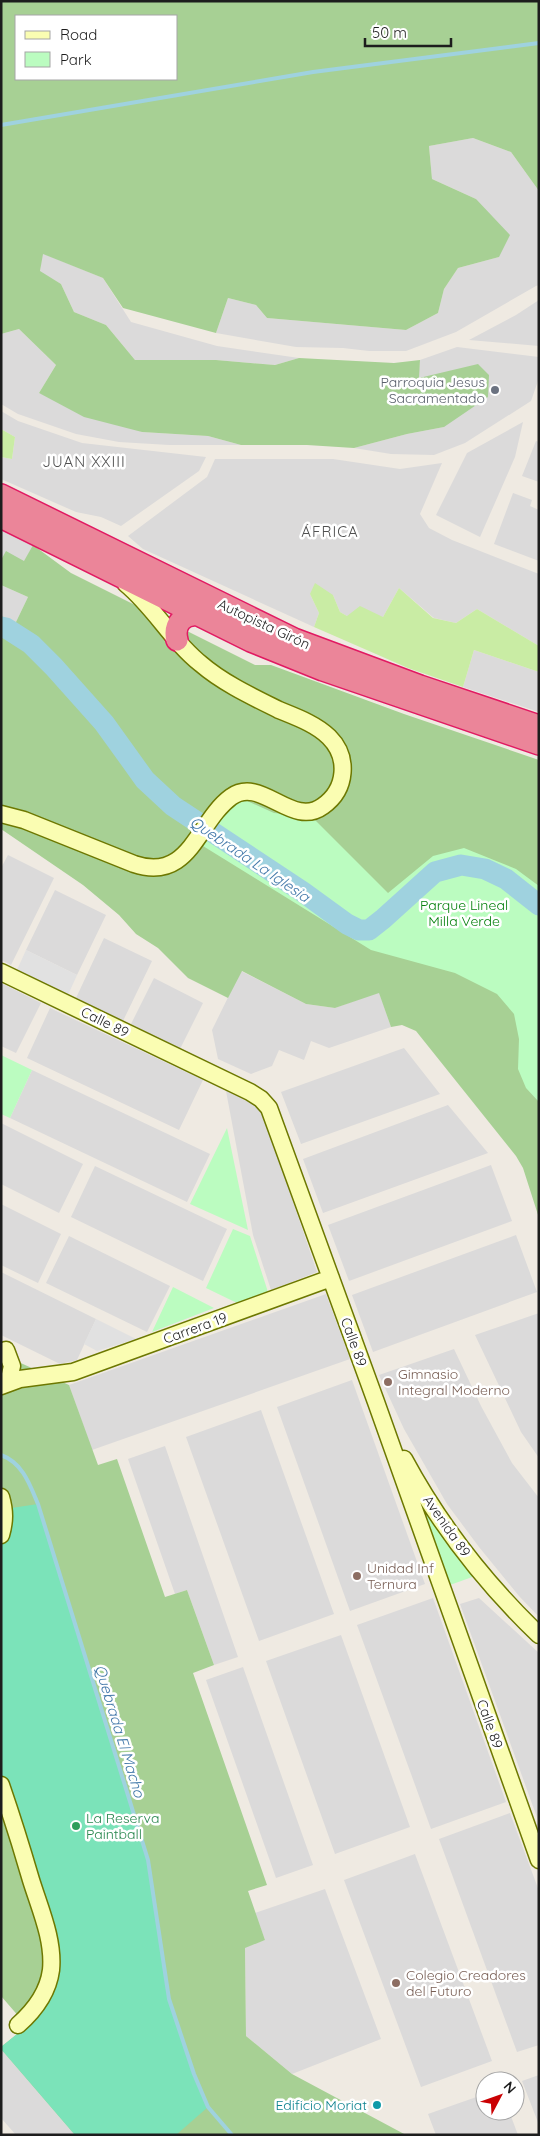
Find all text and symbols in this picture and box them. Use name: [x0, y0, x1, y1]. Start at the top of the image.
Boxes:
legend: [15, 15, 178, 80]
scale bar: [365, 15, 451, 47]
text: 50 m: [372, 23, 407, 42]
text: Road: [60, 25, 97, 44]
text: Park: [60, 50, 92, 69]
place label: Parroquia Jesus Sacramentado: [381, 373, 485, 407]
marker: Parroquia Jesus Sacramentado: [489, 384, 501, 396]
district label: JUAN XXIII: [42, 452, 126, 471]
district label: ÁFRICA: [301, 522, 359, 541]
street label: Autopista Girón: [215, 595, 313, 653]
water label: Quebrada La Iglesia: [187, 812, 314, 907]
park label: Parque Lineal Milla Verde: [420, 896, 508, 930]
street label: Calle 89: [78, 1003, 132, 1041]
street label: Carrera 19: [161, 1308, 230, 1348]
street label: Calle 89: [337, 1315, 371, 1369]
place label: Gimnasio Integral Moderno: [398, 1365, 510, 1399]
marker: Gimnasio Integral Moderno: [382, 1376, 394, 1388]
street label: Avenida 89: [419, 1492, 475, 1560]
place label: Unidad Inf Ternura: [367, 1559, 434, 1593]
marker: Unidad Inf Ternura: [351, 1570, 363, 1582]
water label: Quebrada El Macho: [91, 1662, 149, 1800]
street label: Calle 89: [473, 1697, 507, 1751]
place label: La Reserva Paintball: [86, 1809, 159, 1843]
marker: La Reserva Paintball: [70, 1820, 82, 1832]
place label: Colegio Creadores del Futuro: [406, 1966, 526, 2000]
marker: Colegio Creadores del Futuro: [390, 1977, 402, 1989]
north arrow: [475, 2071, 525, 2121]
text: N: [500, 2078, 520, 2097]
place label: Edificio Moriat: [275, 2096, 367, 2114]
marker: Edificio Moriat: [371, 2099, 383, 2111]

